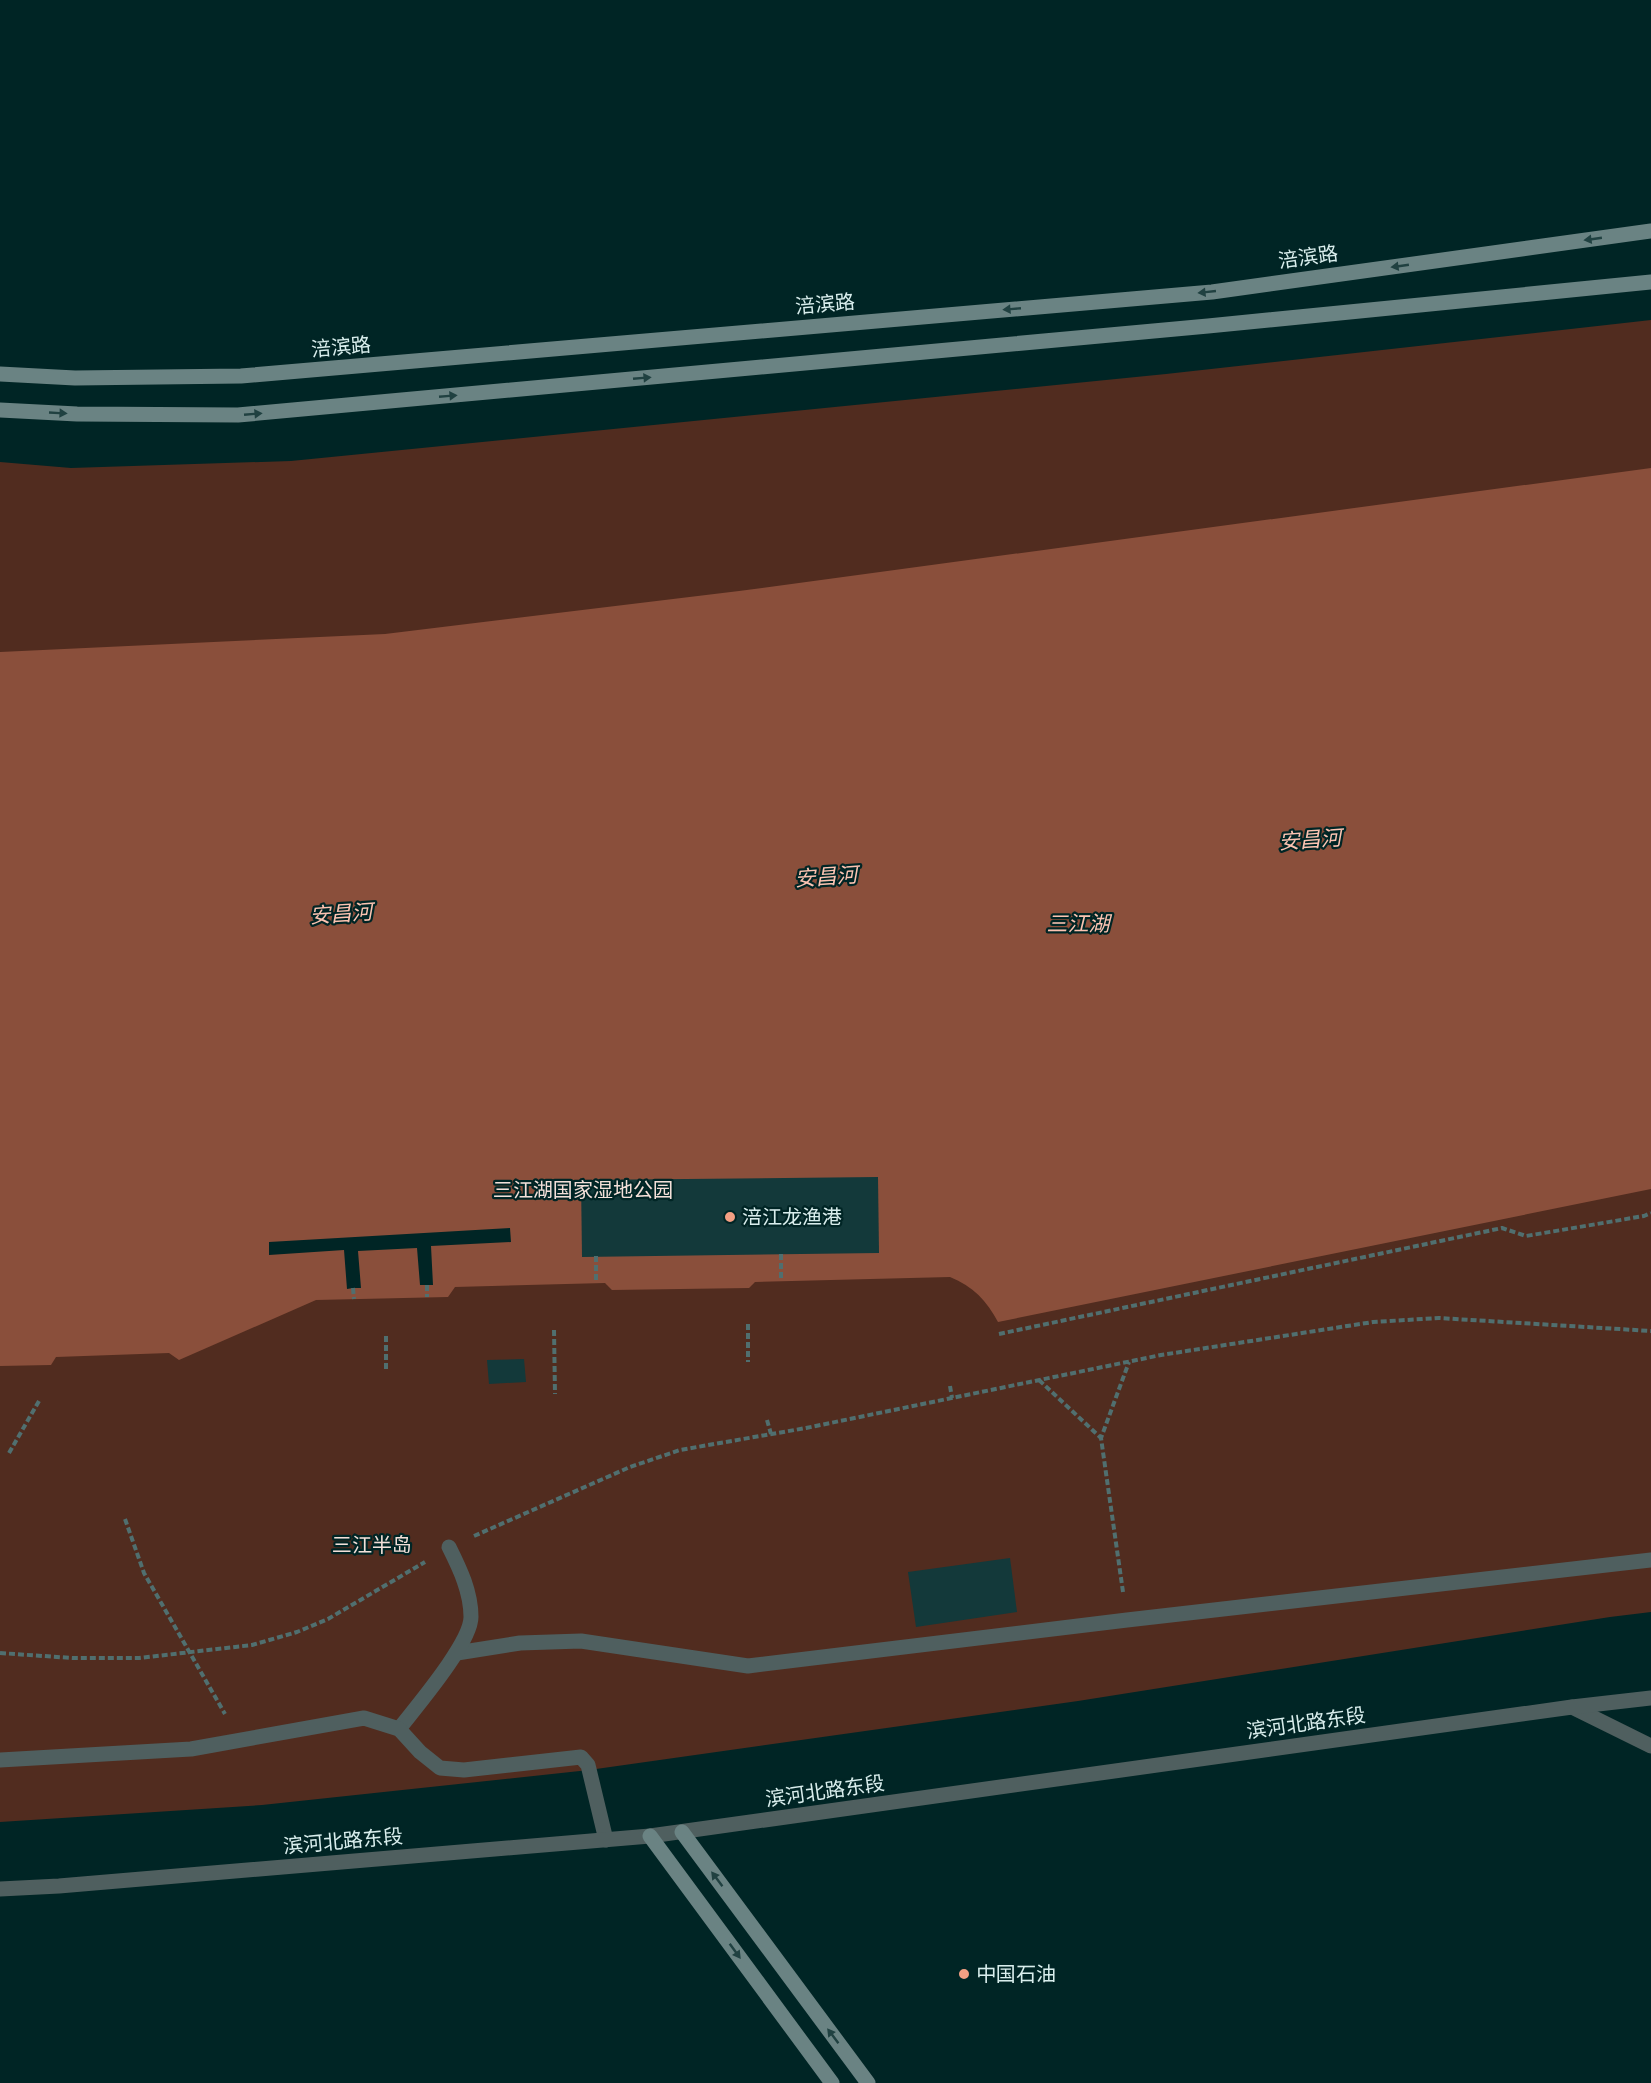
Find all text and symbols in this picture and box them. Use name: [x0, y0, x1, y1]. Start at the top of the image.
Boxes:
one-way arrow: [1583, 235, 1602, 244]
street label: 涪滨路: [1277, 241, 1339, 273]
one-way arrow: [1390, 261, 1409, 270]
one-way arrow: [1197, 287, 1216, 297]
street label: 涪滨路: [794, 289, 856, 319]
one-way arrow: [1003, 304, 1022, 314]
street label: 涪滨路: [310, 332, 372, 362]
one-way arrow: [632, 373, 651, 383]
one-way arrow: [438, 391, 457, 401]
one-way arrow: [49, 409, 68, 418]
one-way arrow: [244, 409, 263, 419]
water label: 安昌河: [1278, 825, 1346, 854]
water label: 安昌河: [794, 862, 862, 891]
water label: 安昌河: [309, 899, 377, 928]
water label: 三江湖: [1047, 911, 1112, 936]
park label: 三江湖国家湿地公园: [493, 1178, 673, 1202]
place label: 涪江龙渔港: [742, 1205, 842, 1229]
marker: 涪江龙渔港: [723, 1210, 737, 1224]
park label: 三江半岛: [332, 1533, 412, 1557]
street label: 滨河北路东段: [1245, 1703, 1367, 1743]
street label: 滨河北路东段: [764, 1771, 886, 1811]
street label: 滨河北路东段: [282, 1824, 404, 1858]
one-way arrow: [711, 1872, 723, 1888]
one-way arrow: [729, 1943, 741, 1959]
place label: 中国石油: [976, 1962, 1056, 1986]
marker: 中国石油: [957, 1967, 971, 1981]
one-way arrow: [827, 2028, 840, 2044]

